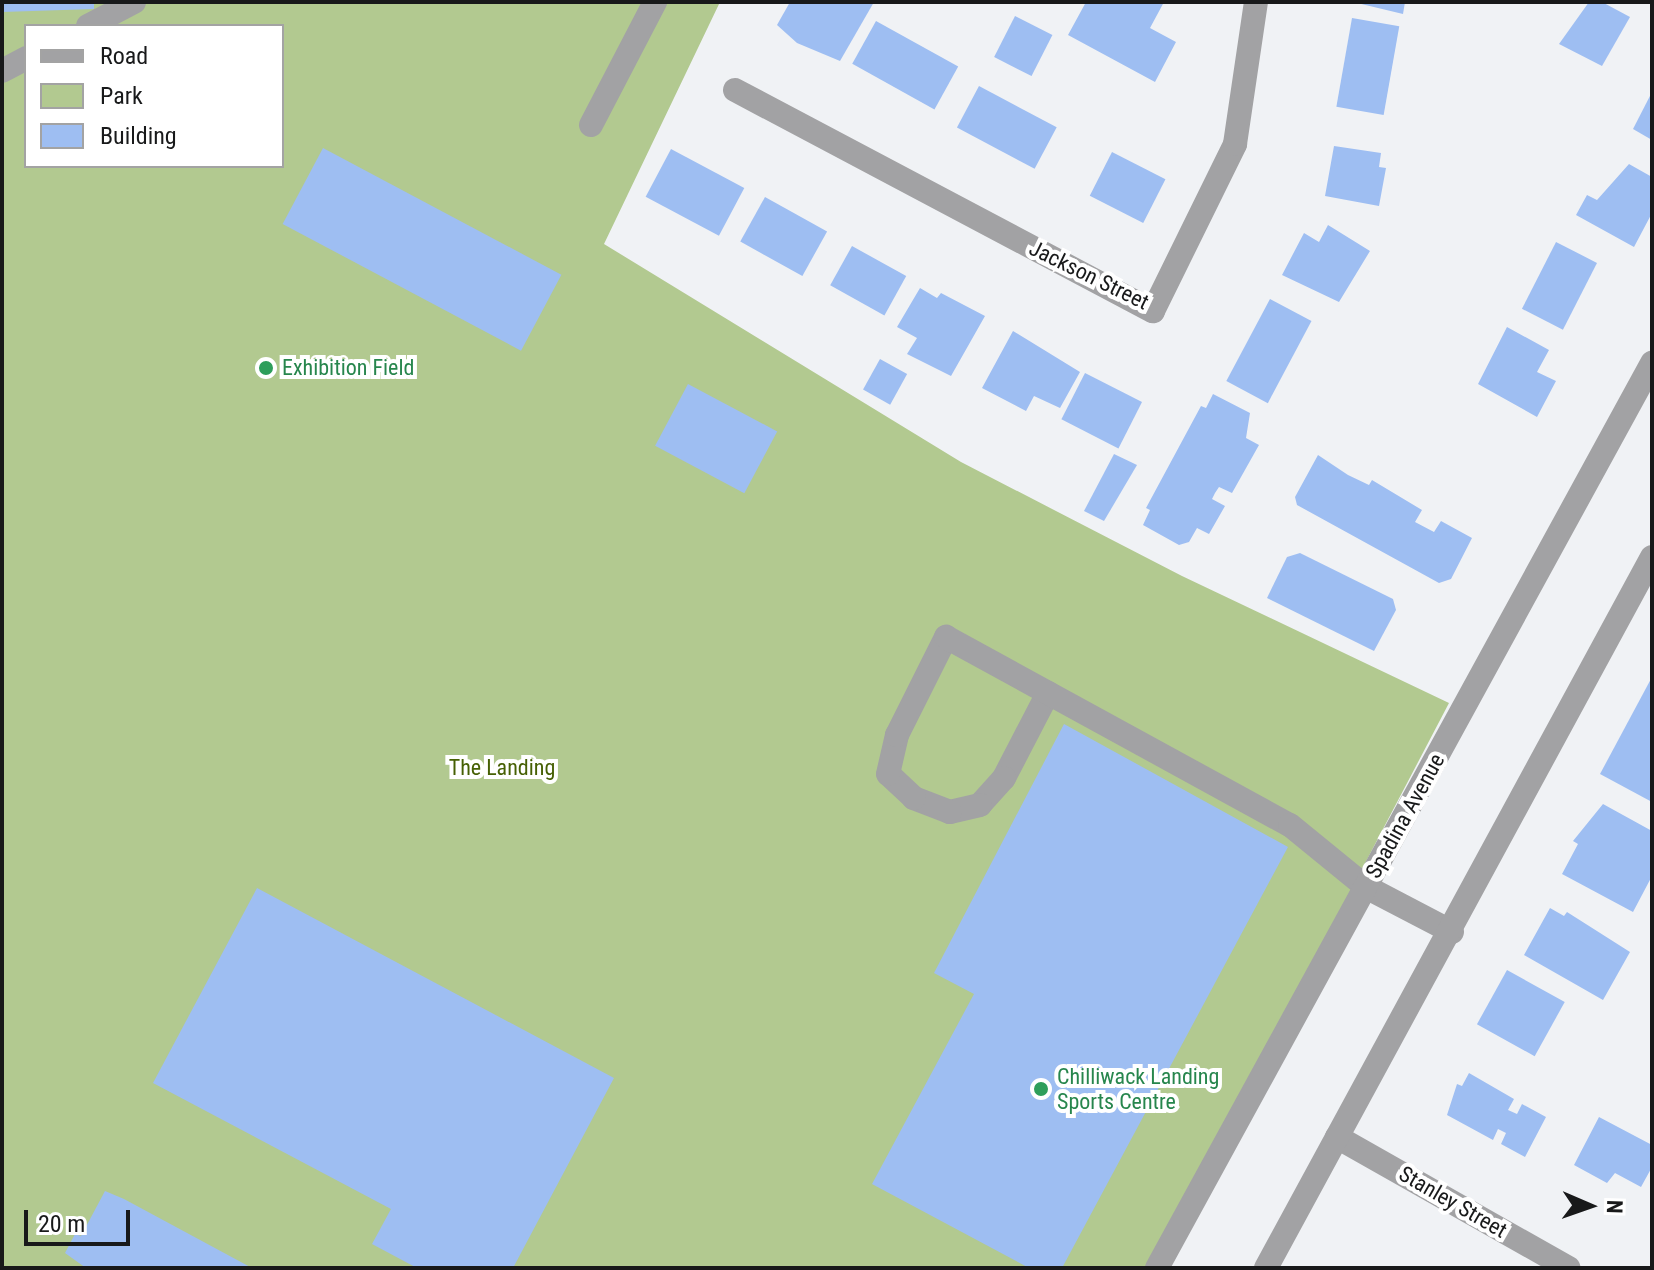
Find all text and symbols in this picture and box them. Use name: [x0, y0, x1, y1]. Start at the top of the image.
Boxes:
legend: [24, 24, 284, 168]
text: Road: [100, 42, 148, 70]
text: Park: [100, 82, 143, 110]
text: Building: [100, 122, 177, 150]
street label: Jackson Street: [1025, 235, 1153, 315]
place label: Exhibition Field: [282, 355, 414, 381]
marker: Exhibition Field: [257, 359, 275, 377]
street label: Spadina Avenue: [1360, 749, 1450, 883]
park label: The Landing: [449, 755, 555, 781]
place label: Chilliwack Landing Sports Centre: [1057, 1063, 1219, 1114]
marker: Chilliwack Landing Sports Centre: [1032, 1080, 1050, 1098]
street label: Stanley Street: [1394, 1161, 1512, 1243]
north arrow: [1550, 1166, 1630, 1246]
scale bar: [28, 1194, 134, 1244]
text: N: [1602, 1200, 1627, 1214]
text: 20 m: [38, 1210, 85, 1238]

